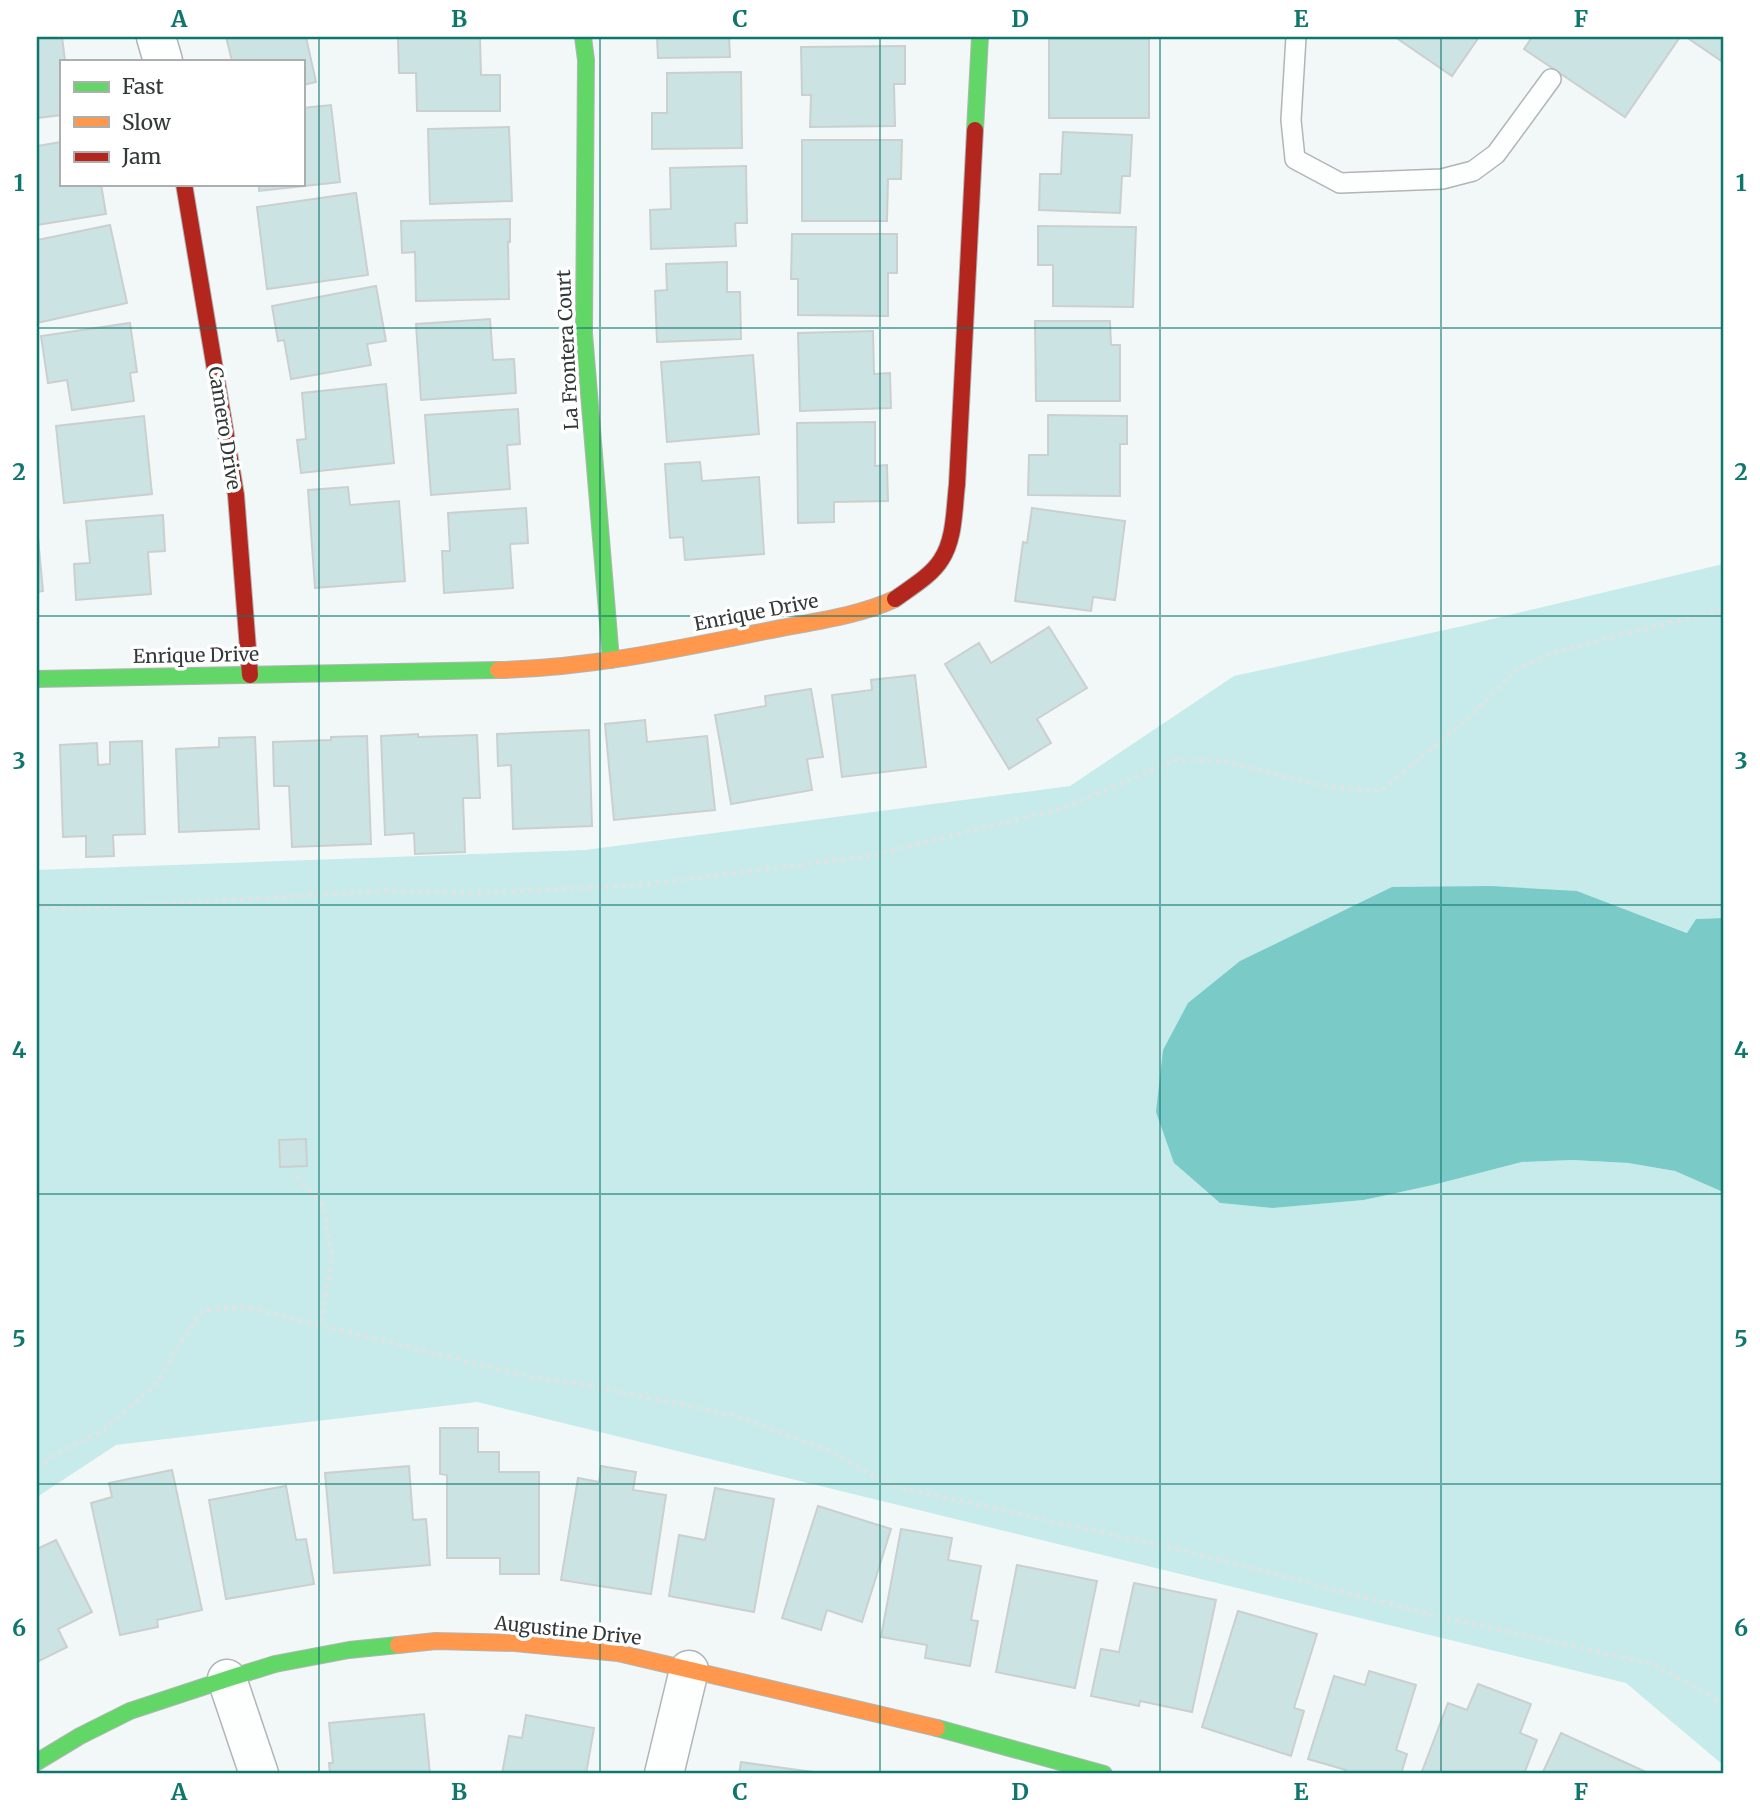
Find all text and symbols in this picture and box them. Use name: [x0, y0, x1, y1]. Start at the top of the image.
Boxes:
text: A: [170, 4, 188, 33]
text: B: [451, 4, 467, 33]
text: C: [732, 4, 748, 33]
text: D: [1011, 4, 1029, 33]
text: E: [1293, 4, 1309, 33]
text: F: [1574, 4, 1588, 33]
legend: [60, 60, 304, 186]
text: Fast: [122, 73, 164, 100]
text: Slow: [122, 109, 171, 136]
text: Jam: [121, 143, 161, 170]
text: 1: [14, 168, 25, 197]
text: 1: [1736, 168, 1747, 197]
street label: La Frontera Court: [551, 269, 583, 431]
street label: Camero Drive: [203, 365, 247, 491]
text: 2: [12, 457, 26, 486]
text: 2: [1734, 457, 1748, 486]
street label: Enrique Drive: [692, 588, 820, 636]
street label: Enrique Drive: [133, 642, 259, 668]
text: 3: [12, 746, 26, 775]
text: 3: [1734, 746, 1748, 775]
text: 4: [12, 1035, 27, 1064]
text: 4: [1734, 1035, 1749, 1064]
text: 5: [12, 1324, 26, 1353]
text: 5: [1734, 1324, 1748, 1353]
street label: Augustine Drive: [492, 1610, 643, 1650]
text: 6: [12, 1613, 26, 1642]
text: 6: [1734, 1613, 1748, 1642]
text: A: [170, 1777, 188, 1806]
text: B: [451, 1777, 467, 1806]
text: C: [732, 1777, 748, 1806]
text: D: [1011, 1777, 1029, 1806]
text: E: [1293, 1777, 1309, 1806]
text: F: [1574, 1777, 1588, 1806]

